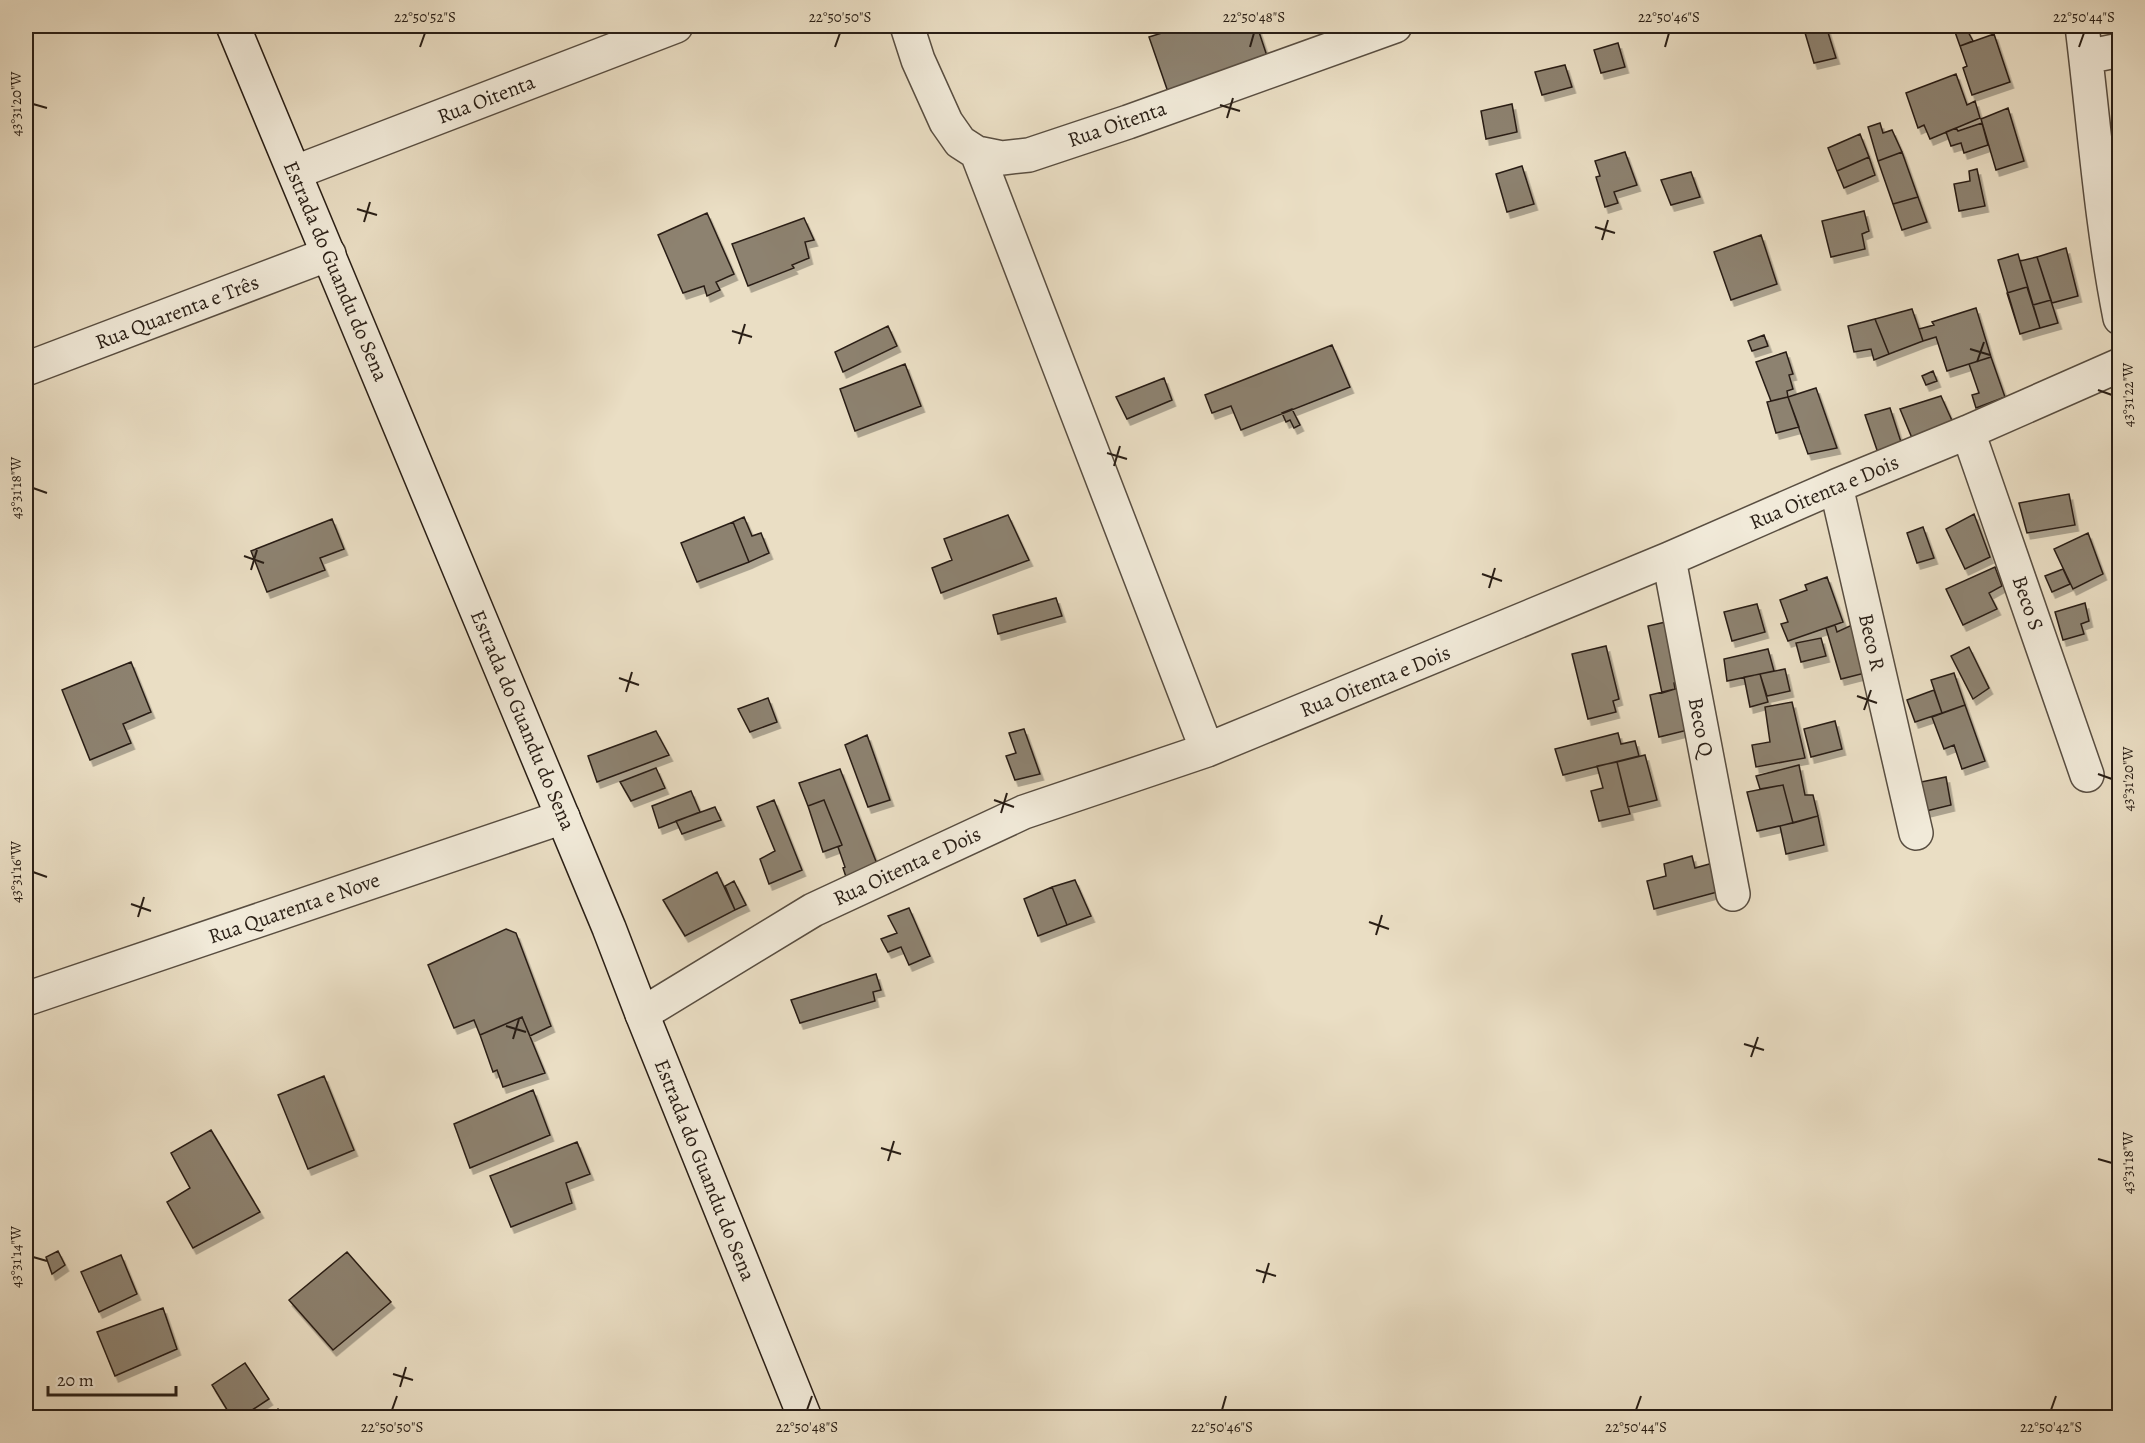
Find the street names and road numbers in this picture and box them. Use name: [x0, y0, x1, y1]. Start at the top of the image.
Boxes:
street label: Rua Oitenta: [433, 67, 539, 130]
street label: Rua Oitenta: [1064, 94, 1170, 154]
street label: Estrada do Guandu do Sena: [277, 157, 395, 386]
street label: Rua Quarenta e Três: [91, 268, 263, 356]
street label: Rua Oitenta e Dois: [1745, 448, 1903, 536]
street label: Beco S: [2006, 572, 2050, 634]
street label: Estrada do Guandu do Sena: [464, 606, 582, 835]
street label: Beco R: [1852, 611, 1892, 673]
street label: Rua Oitenta e Dois: [1296, 638, 1454, 724]
street label: Beco Q: [1682, 695, 1721, 761]
street label: Rua Oitenta e Dois: [829, 820, 985, 912]
street label: Rua Quarenta e Nove: [204, 866, 384, 950]
street label: Estrada do Guandu do Sena: [648, 1055, 762, 1285]

